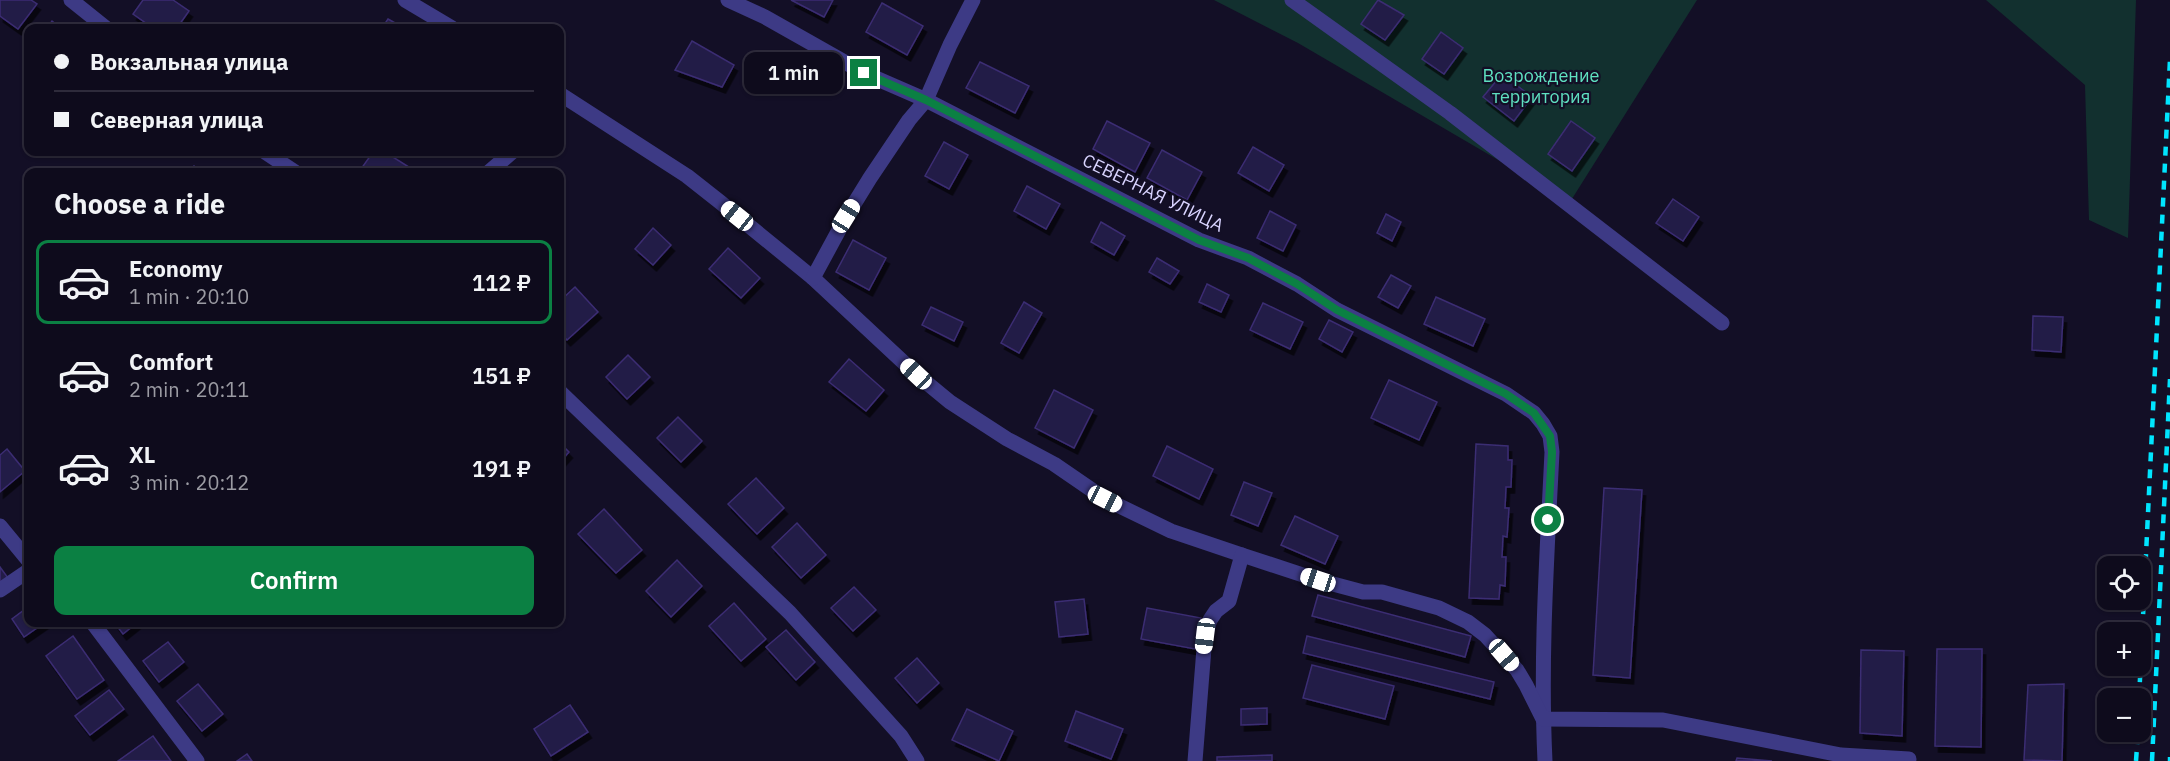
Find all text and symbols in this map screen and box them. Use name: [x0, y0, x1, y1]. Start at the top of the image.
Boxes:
text: Вокзальная улица: [90, 47, 289, 76]
callout: 1 min: [744, 52, 843, 94]
text: 1 min: [768, 59, 819, 86]
route end: [850, 59, 877, 86]
park label: Возрождение территория: [1483, 64, 1600, 108]
text: Северная улица: [90, 105, 264, 134]
street label: СЕВЕРНАЯ УЛИЦА: [1079, 148, 1228, 237]
text: Choose a ride: [54, 186, 225, 221]
car: [829, 196, 863, 236]
car: [717, 198, 757, 234]
text: Economy: [129, 254, 223, 283]
icon: car: [57, 255, 111, 309]
text: 112 ₽: [472, 268, 531, 297]
text: 1 min · 20:10: [129, 283, 249, 310]
text: Comfort: [129, 347, 213, 376]
icon: car: [57, 348, 111, 402]
car: [897, 355, 935, 393]
text: 151 ₽: [472, 361, 531, 390]
text: 2 min · 20:11: [129, 376, 249, 403]
text: XL: [129, 440, 155, 469]
icon: car: [57, 441, 111, 495]
text: 191 ₽: [472, 454, 531, 483]
text: 3 min · 20:12: [129, 469, 249, 496]
car: [1085, 483, 1125, 515]
route start: [1534, 506, 1561, 533]
button: Confirm: [54, 546, 534, 615]
map controls: [2097, 556, 2151, 742]
button: locate: [2097, 556, 2151, 610]
car: [1298, 566, 1338, 594]
car: [1194, 617, 1216, 655]
button: +: [2097, 622, 2151, 676]
car: [1485, 636, 1523, 674]
button: −: [2097, 688, 2151, 742]

